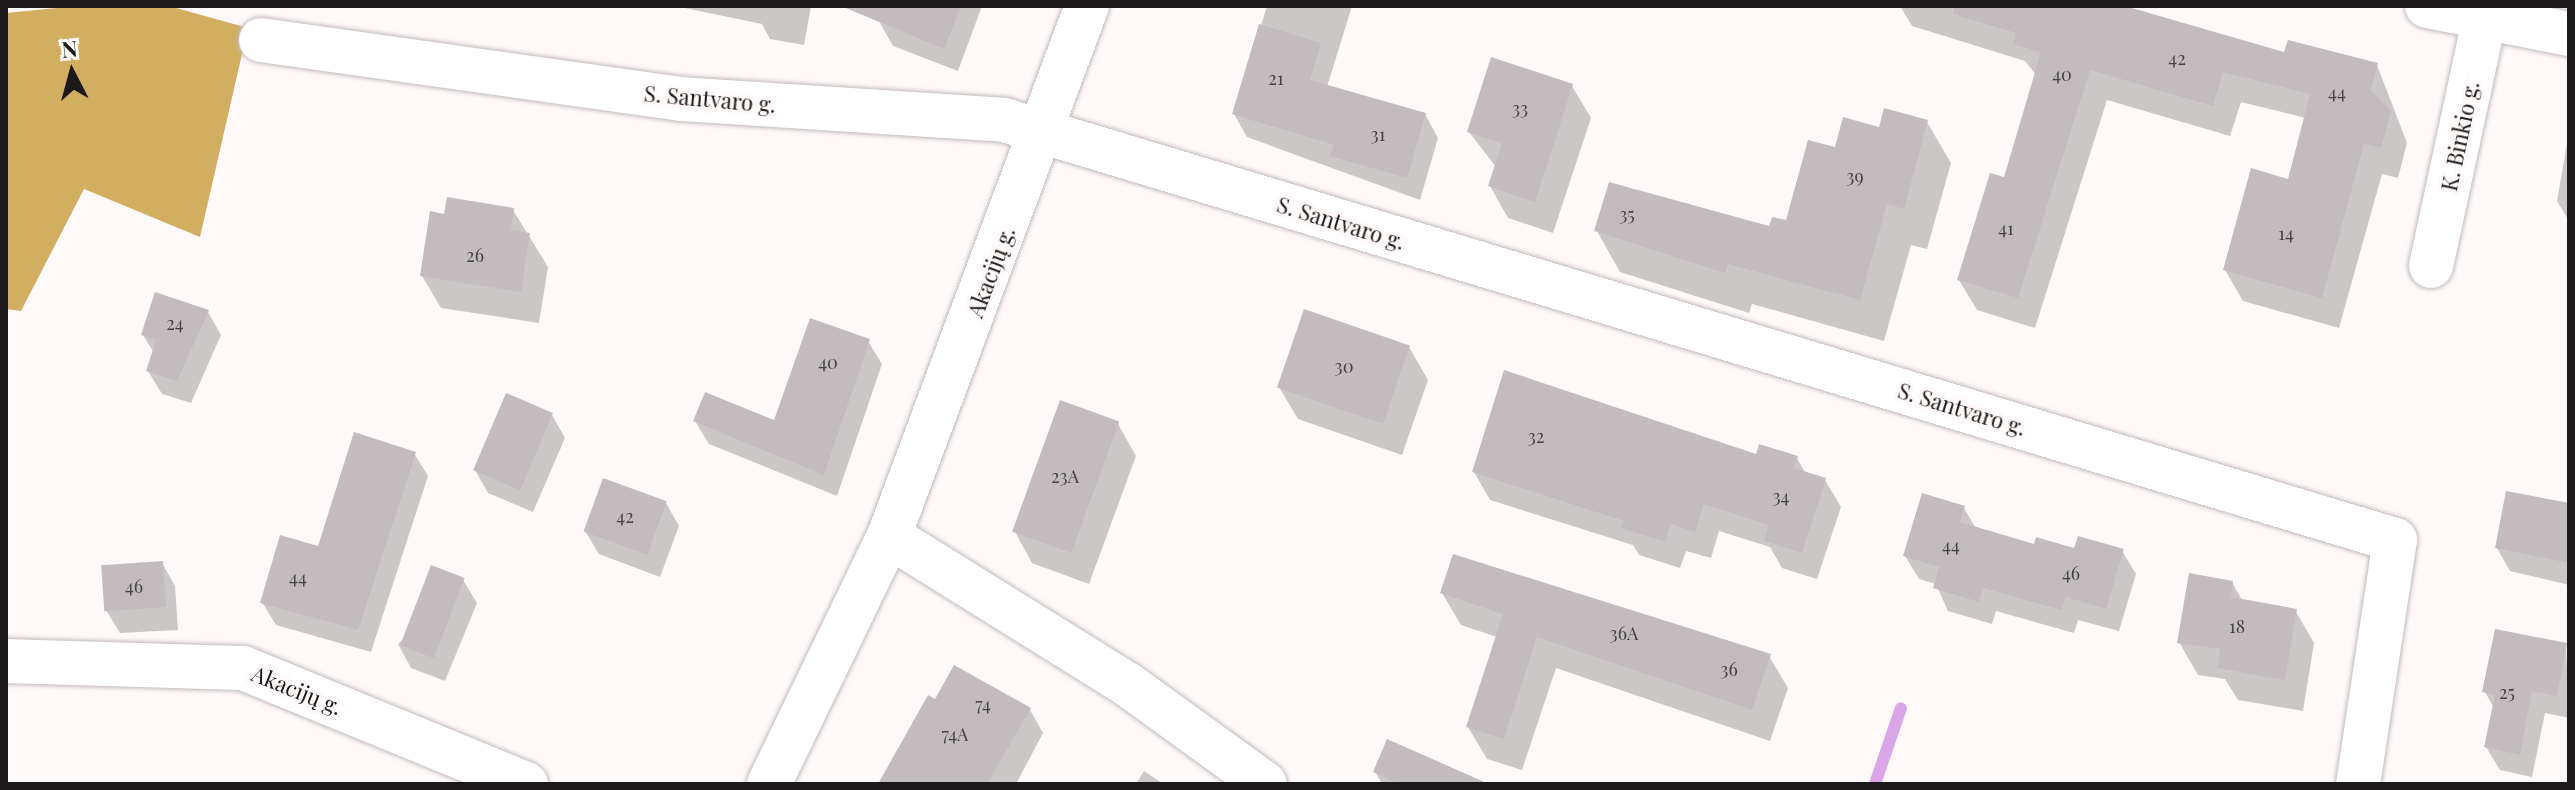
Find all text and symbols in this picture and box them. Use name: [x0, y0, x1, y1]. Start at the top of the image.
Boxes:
north arrow: [32, 32, 112, 112]
text: N: [60, 32, 79, 64]
house number: 42: [2168, 47, 2186, 69]
house number: 40: [2052, 63, 2072, 85]
house number: 21: [1268, 67, 1284, 89]
street label: K. Binkio g.: [2435, 79, 2485, 193]
street label: S. Santvaro g.: [643, 80, 777, 118]
house number: 44: [2328, 81, 2346, 103]
house number: 33: [1512, 97, 1528, 119]
house number: 31: [1371, 123, 1385, 145]
house number: 39: [1846, 165, 1864, 187]
street label: S. Santvaro g.: [1274, 191, 1408, 255]
house number: 35: [1619, 203, 1635, 225]
house number: 41: [1998, 217, 2014, 239]
house number: 14: [2278, 222, 2294, 244]
street label: Akacijų g.: [962, 223, 1020, 321]
house number: 26: [466, 244, 484, 266]
house number: 24: [166, 312, 184, 334]
house number: 40: [818, 351, 838, 373]
house number: 30: [1335, 355, 1353, 377]
street label: S. Santvaro g.: [1895, 377, 2029, 441]
house number: 32: [1528, 425, 1544, 447]
house number: 23A: [1051, 465, 1079, 487]
house number: 34: [1772, 485, 1790, 507]
house number: 42: [616, 505, 634, 527]
house number: 44: [1942, 534, 1960, 556]
house number: 46: [2062, 562, 2080, 584]
house number: 44: [289, 566, 307, 588]
house number: 46: [125, 575, 143, 597]
house number: 18: [2229, 615, 2245, 637]
house number: 36A: [1610, 622, 1638, 644]
house number: 36: [1720, 658, 1738, 680]
street label: Akacijų g.: [248, 660, 346, 720]
house number: 25: [2499, 681, 2515, 703]
house number: 74: [975, 693, 991, 715]
house number: 74A: [942, 723, 968, 745]

